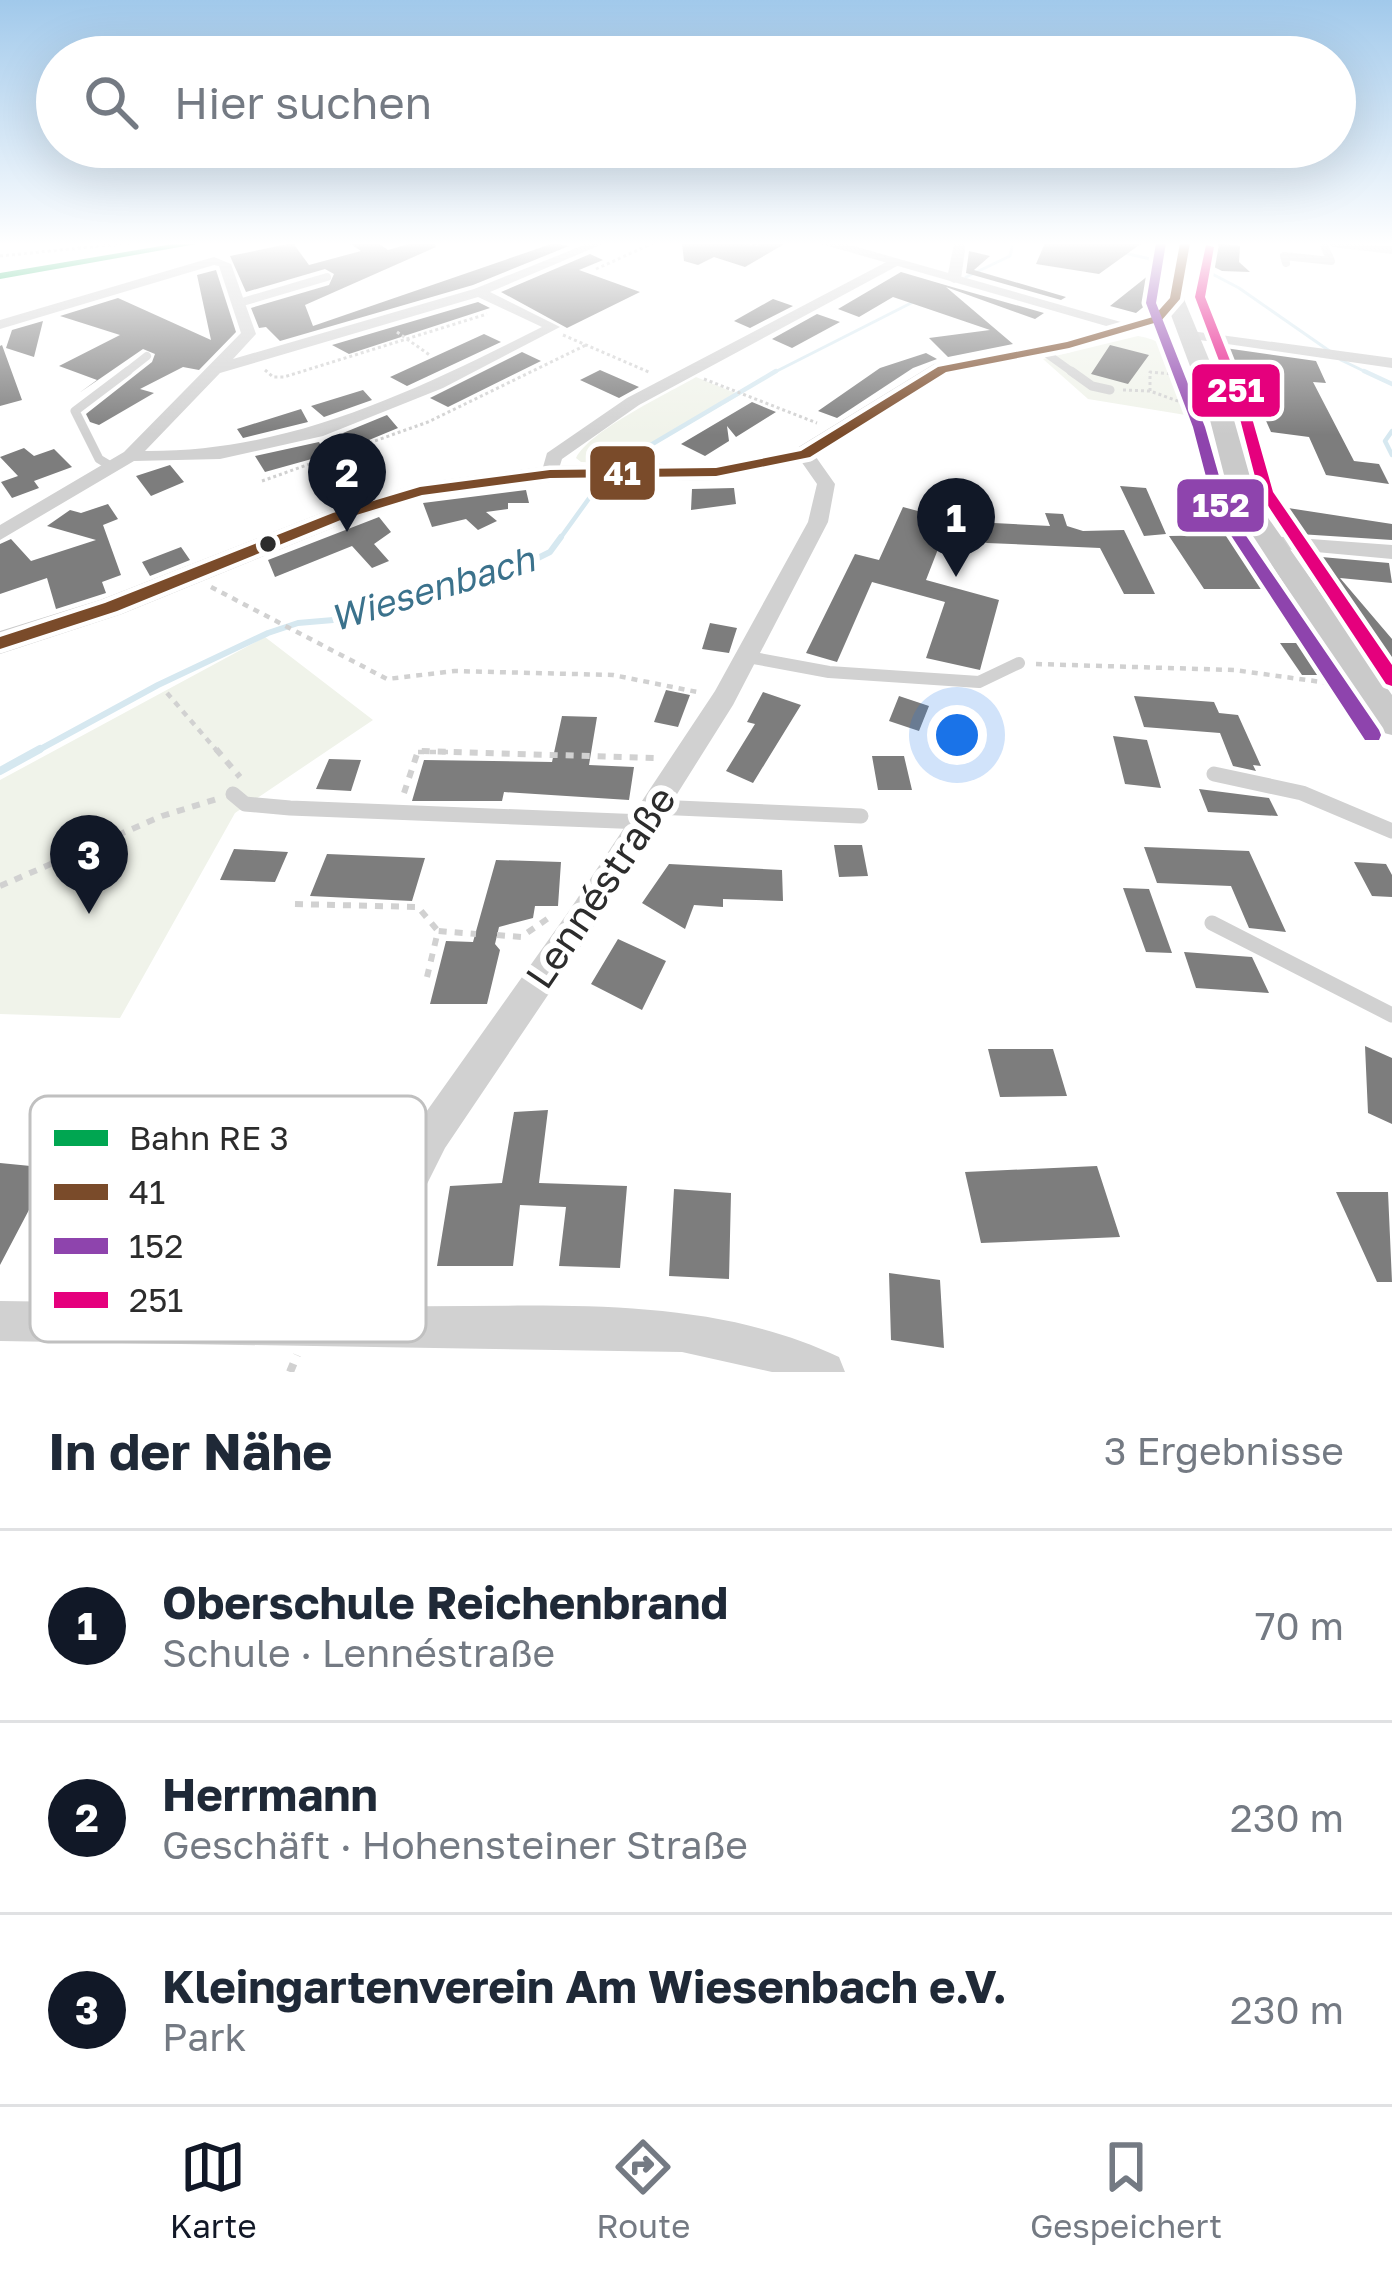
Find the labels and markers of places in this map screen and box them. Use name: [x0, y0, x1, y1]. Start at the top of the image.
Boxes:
pin: 2: [308, 433, 386, 532]
pin: 1: [917, 478, 995, 577]
unlabelled marker: [257, 533, 279, 555]
pin: 3: [50, 815, 128, 914]

